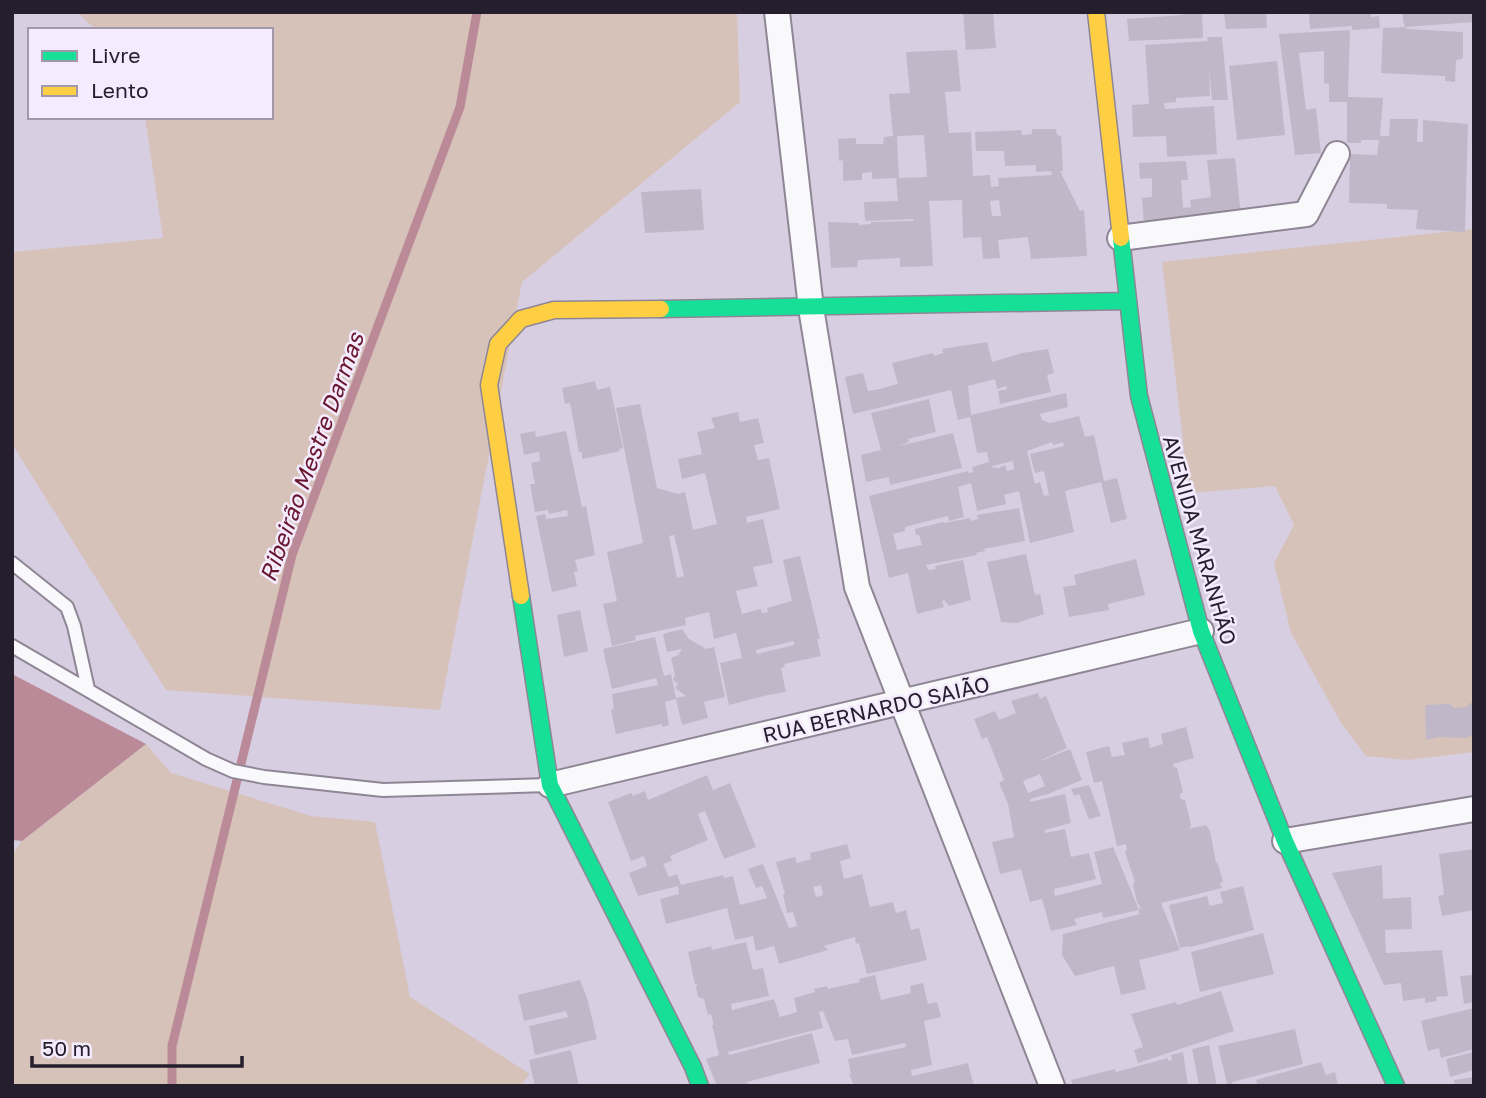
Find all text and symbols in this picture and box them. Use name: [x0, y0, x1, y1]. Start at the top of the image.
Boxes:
legend: [28, 28, 273, 119]
text: Livre: [91, 42, 141, 68]
text: Lento: [91, 77, 149, 103]
water label: Ribeirão Mestre Darmas: [253, 328, 369, 585]
street label: AVENIDA MARANHÃO: [1158, 432, 1242, 648]
street label: RUA BERNARDO SAIÃO: [760, 670, 992, 748]
scale bar: [32, 1024, 242, 1068]
text: 50 m: [42, 1035, 91, 1061]

